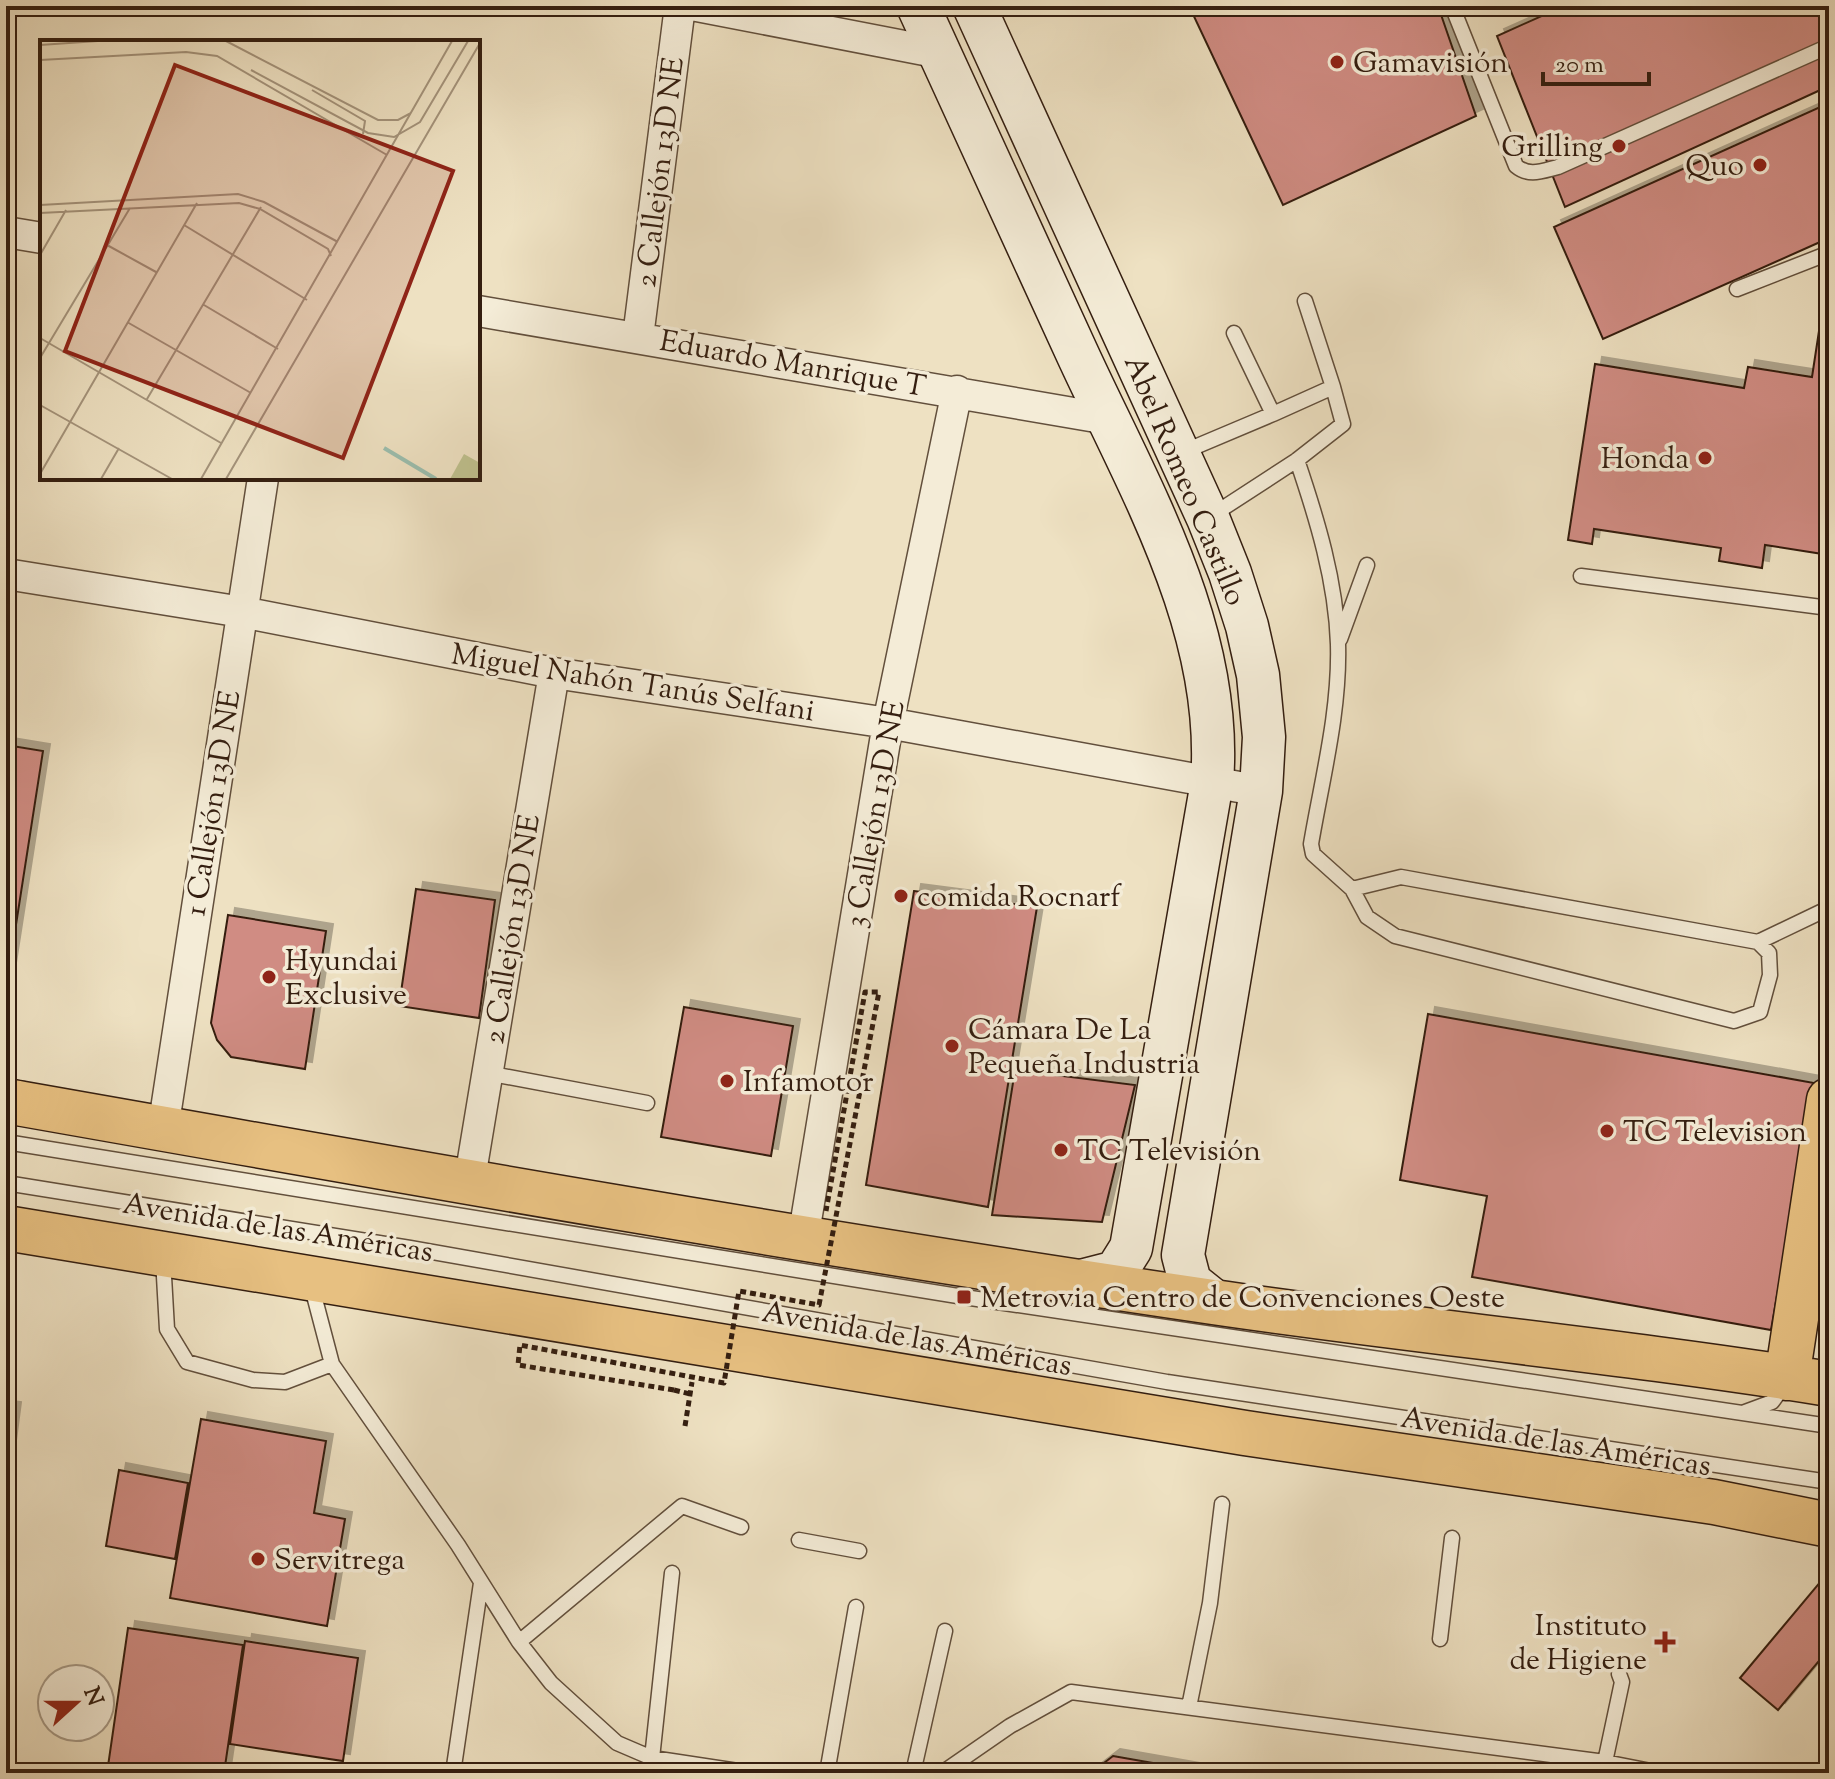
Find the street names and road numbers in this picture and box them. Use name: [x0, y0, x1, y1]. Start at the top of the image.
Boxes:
street label: 2 Callejón 13D NE: [626, 55, 697, 290]
street label: Eduardo Manrique T: [656, 321, 929, 410]
street label: Abel Romeo Castillo: [1111, 349, 1256, 613]
street label: Miguel Nahón Tanús Selfani: [448, 634, 818, 734]
street label: 1 Callejón 13D NE: [175, 688, 254, 919]
street label: 3 Callejón 13D NE: [835, 698, 918, 931]
street label: 2 Callejón 13D NE: [474, 812, 553, 1047]
street label: Avenida de las Américas: [119, 1184, 436, 1275]
street label: Avenida de las Américas: [758, 1292, 1075, 1389]
street label: Avenida de las Américas: [1397, 1398, 1714, 1489]

